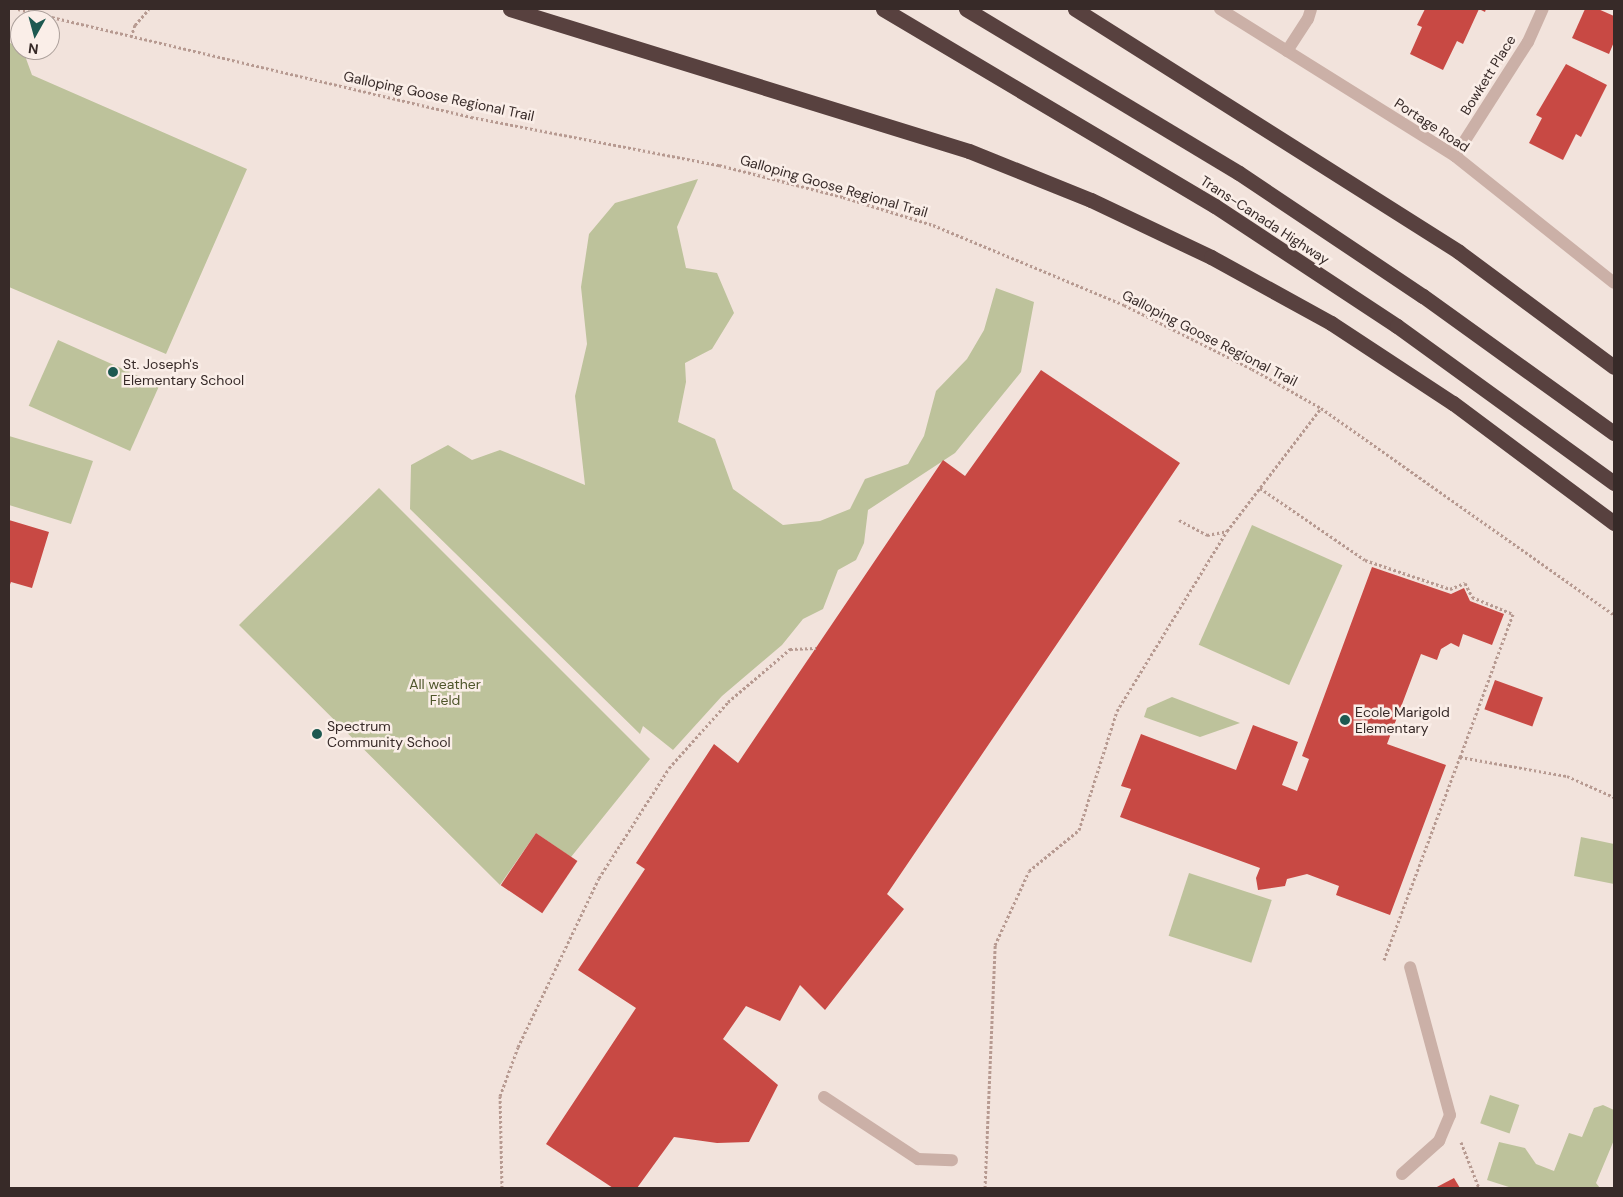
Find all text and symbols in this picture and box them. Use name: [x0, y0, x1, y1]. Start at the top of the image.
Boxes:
north arrow: [10, 10, 60, 60]
street label: Bowkett Place: [1457, 32, 1519, 118]
text: N: [27, 39, 39, 58]
street label: Galloping Goose Regional Trail: [342, 68, 536, 124]
street label: Portage Road: [1391, 95, 1473, 155]
street label: Galloping Goose Regional Trail: [738, 151, 930, 221]
street label: Trans-Canada Highway: [1197, 172, 1333, 268]
street label: Galloping Goose Regional Trail: [1120, 286, 1300, 390]
place label: St. Joseph's Elementary School: [123, 356, 244, 388]
marker: St. Joseph's Elementary School: [107, 366, 119, 378]
park label: All weather Field: [409, 676, 481, 709]
place label: Ecole Marigold Elementary: [1355, 704, 1450, 736]
marker: Ecole Marigold Elementary: [1339, 714, 1351, 726]
place label: Spectrum Community School: [327, 718, 451, 750]
marker: Spectrum Community School: [311, 728, 323, 740]

